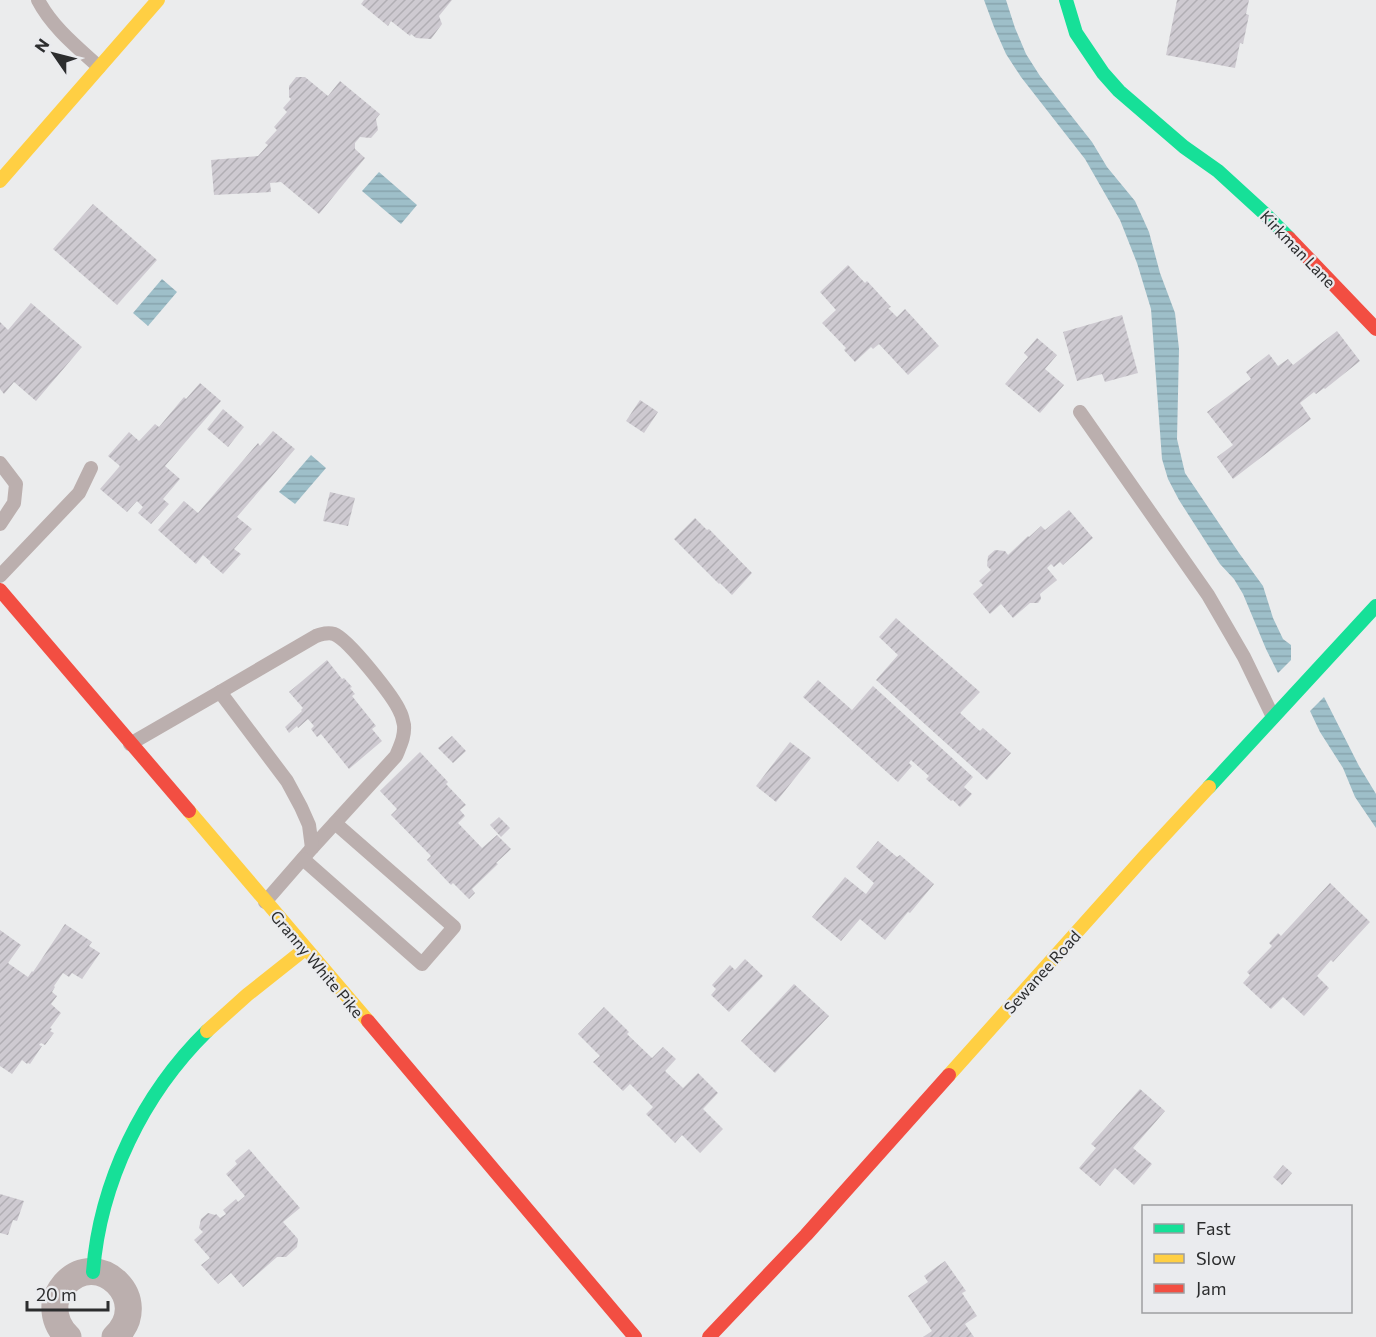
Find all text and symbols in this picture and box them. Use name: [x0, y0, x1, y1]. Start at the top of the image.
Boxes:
north arrow: [24, 24, 84, 84]
text: N: [30, 35, 53, 55]
street label: Kirkman Lane: [1257, 206, 1340, 291]
street label: Granny White Pike: [267, 906, 368, 1021]
street label: Sewanee Road: [999, 926, 1084, 1017]
legend: [1142, 1205, 1352, 1313]
text: Fast: [1196, 1217, 1231, 1239]
text: Slow: [1196, 1247, 1236, 1269]
scale bar: [27, 1274, 108, 1312]
text: Jam: [1196, 1277, 1226, 1299]
text: 20 m: [36, 1283, 77, 1305]

